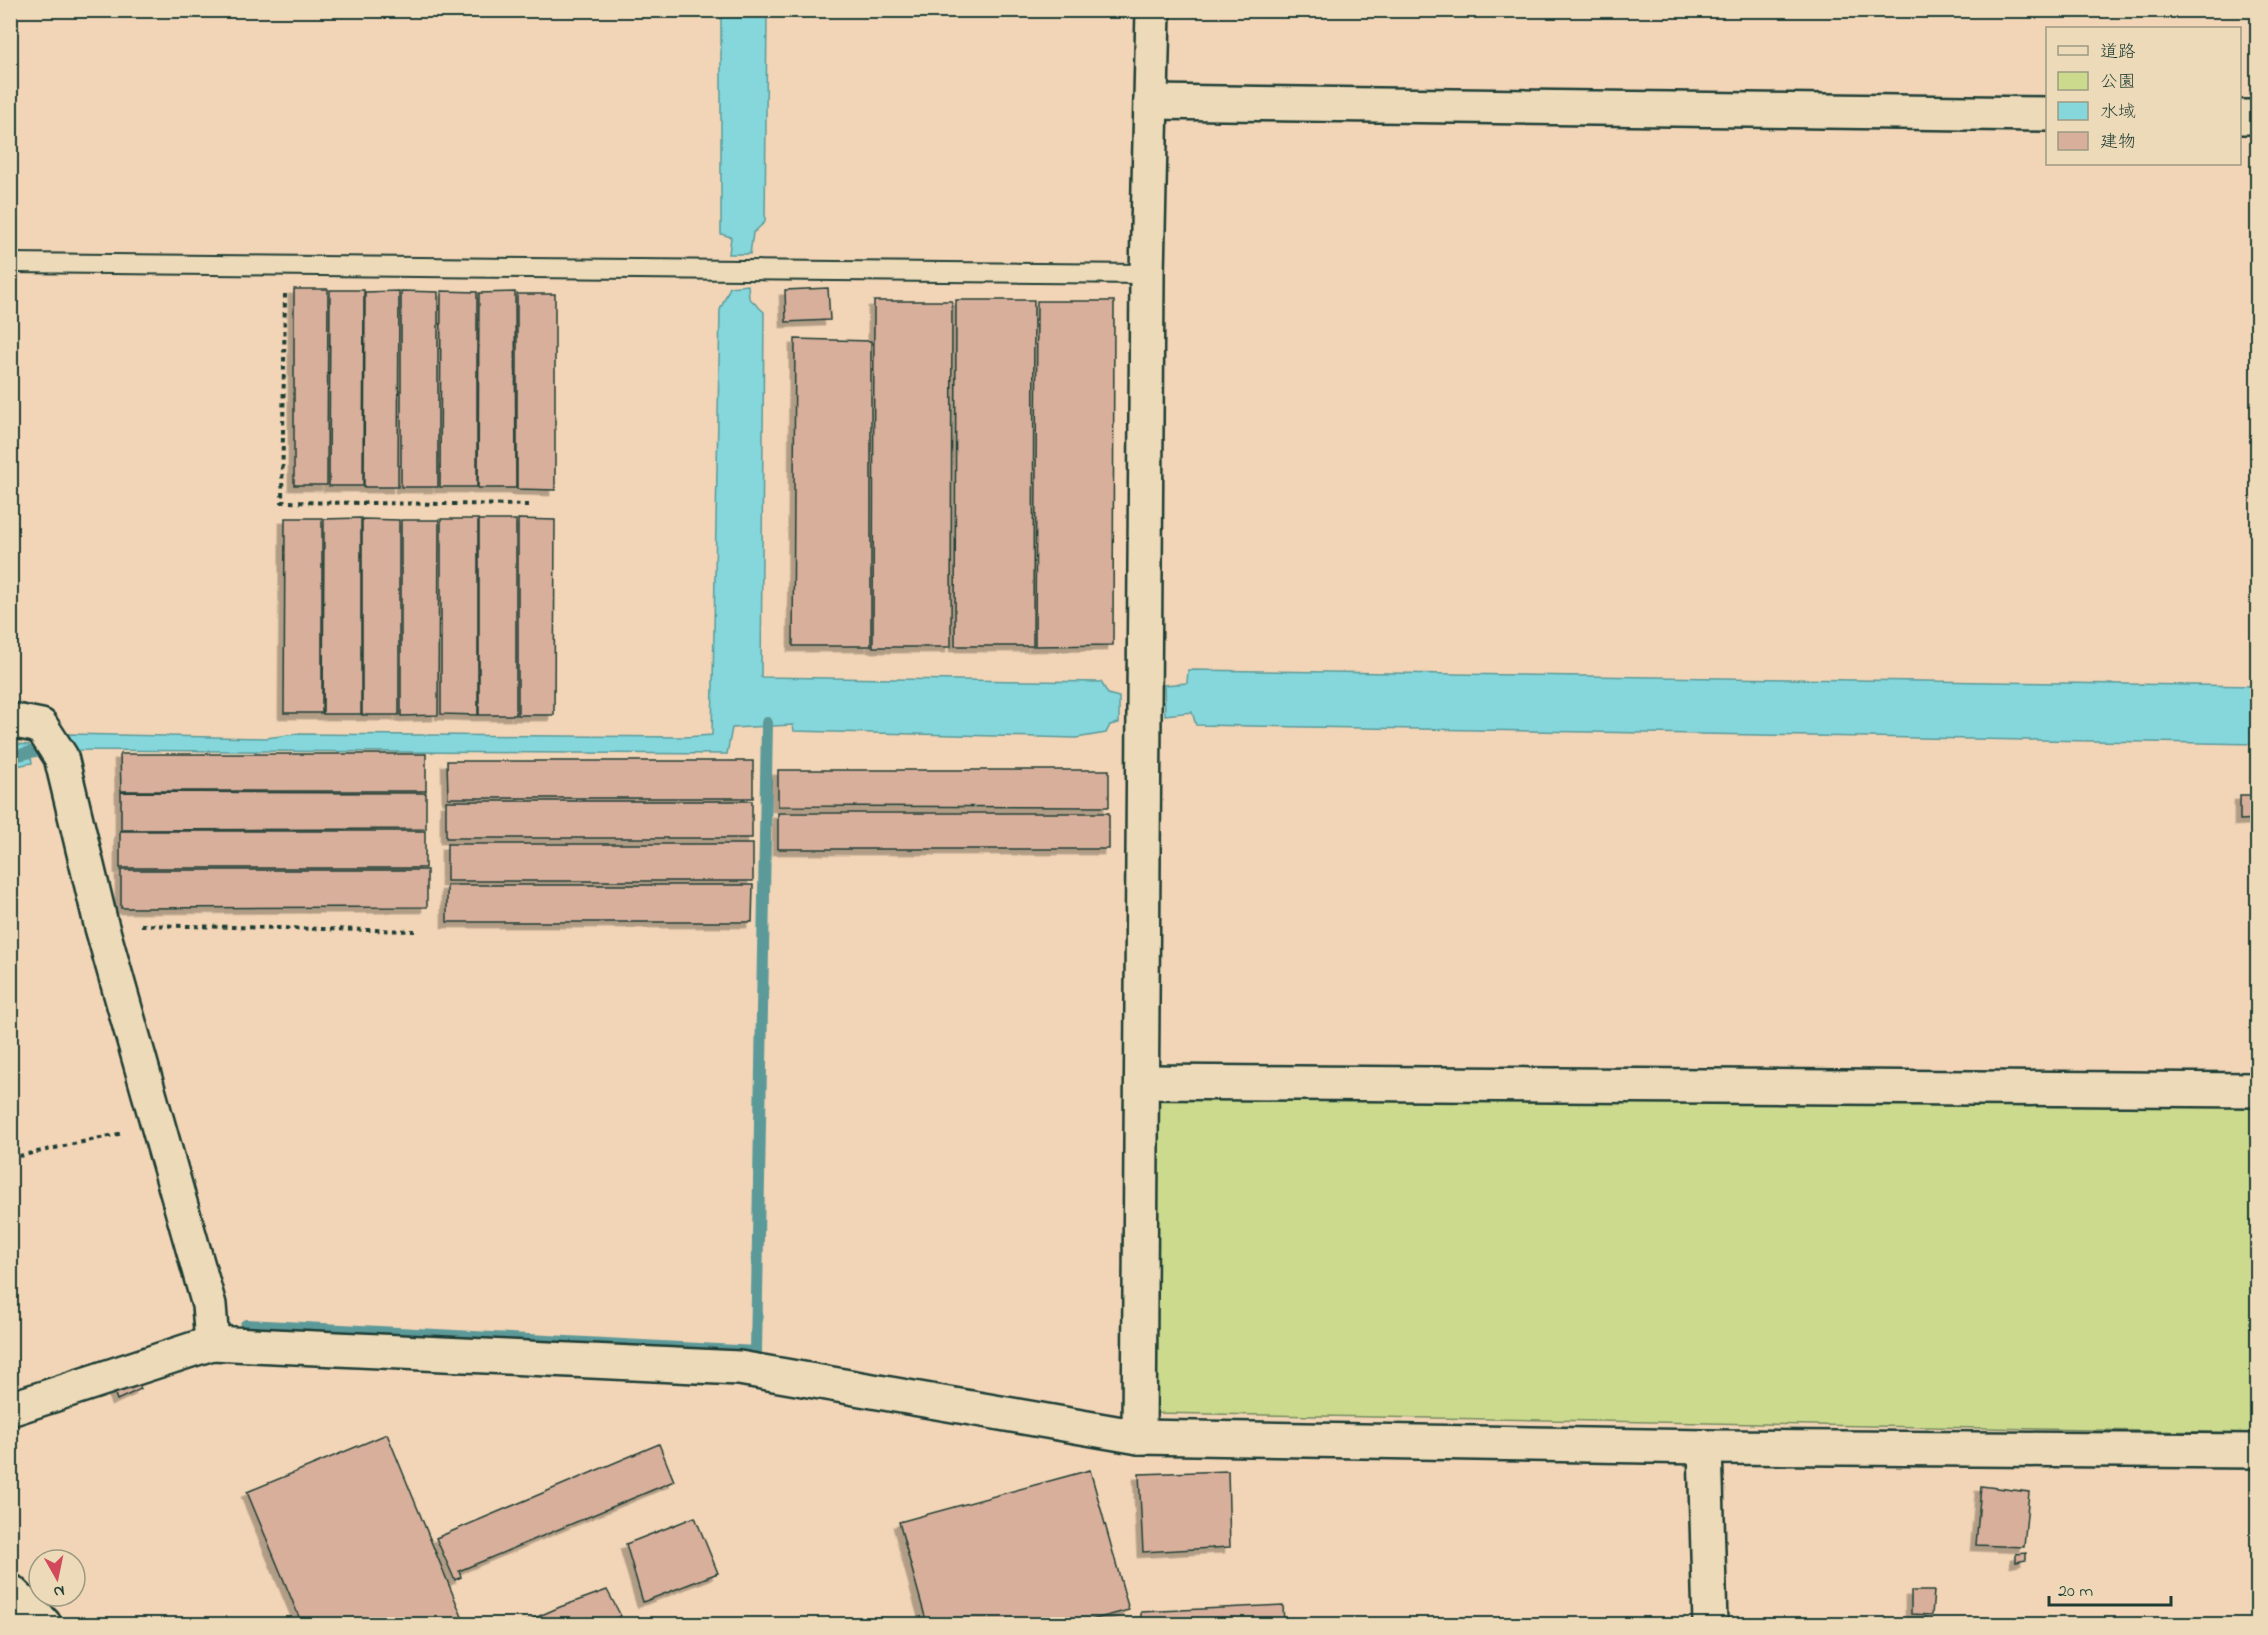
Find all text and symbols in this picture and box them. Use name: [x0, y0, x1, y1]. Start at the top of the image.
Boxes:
legend: [2046, 27, 2241, 165]
text: 道路: [2100, 40, 2136, 66]
text: 公園: [2100, 70, 2136, 96]
text: 水域: [2100, 100, 2136, 126]
text: 建物: [2100, 130, 2136, 156]
north arrow: [27, 1548, 87, 1608]
scale bar: [2049, 1569, 2170, 1607]
text: N: [52, 1578, 66, 1604]
text: 20 m: [2058, 1579, 2093, 1605]

